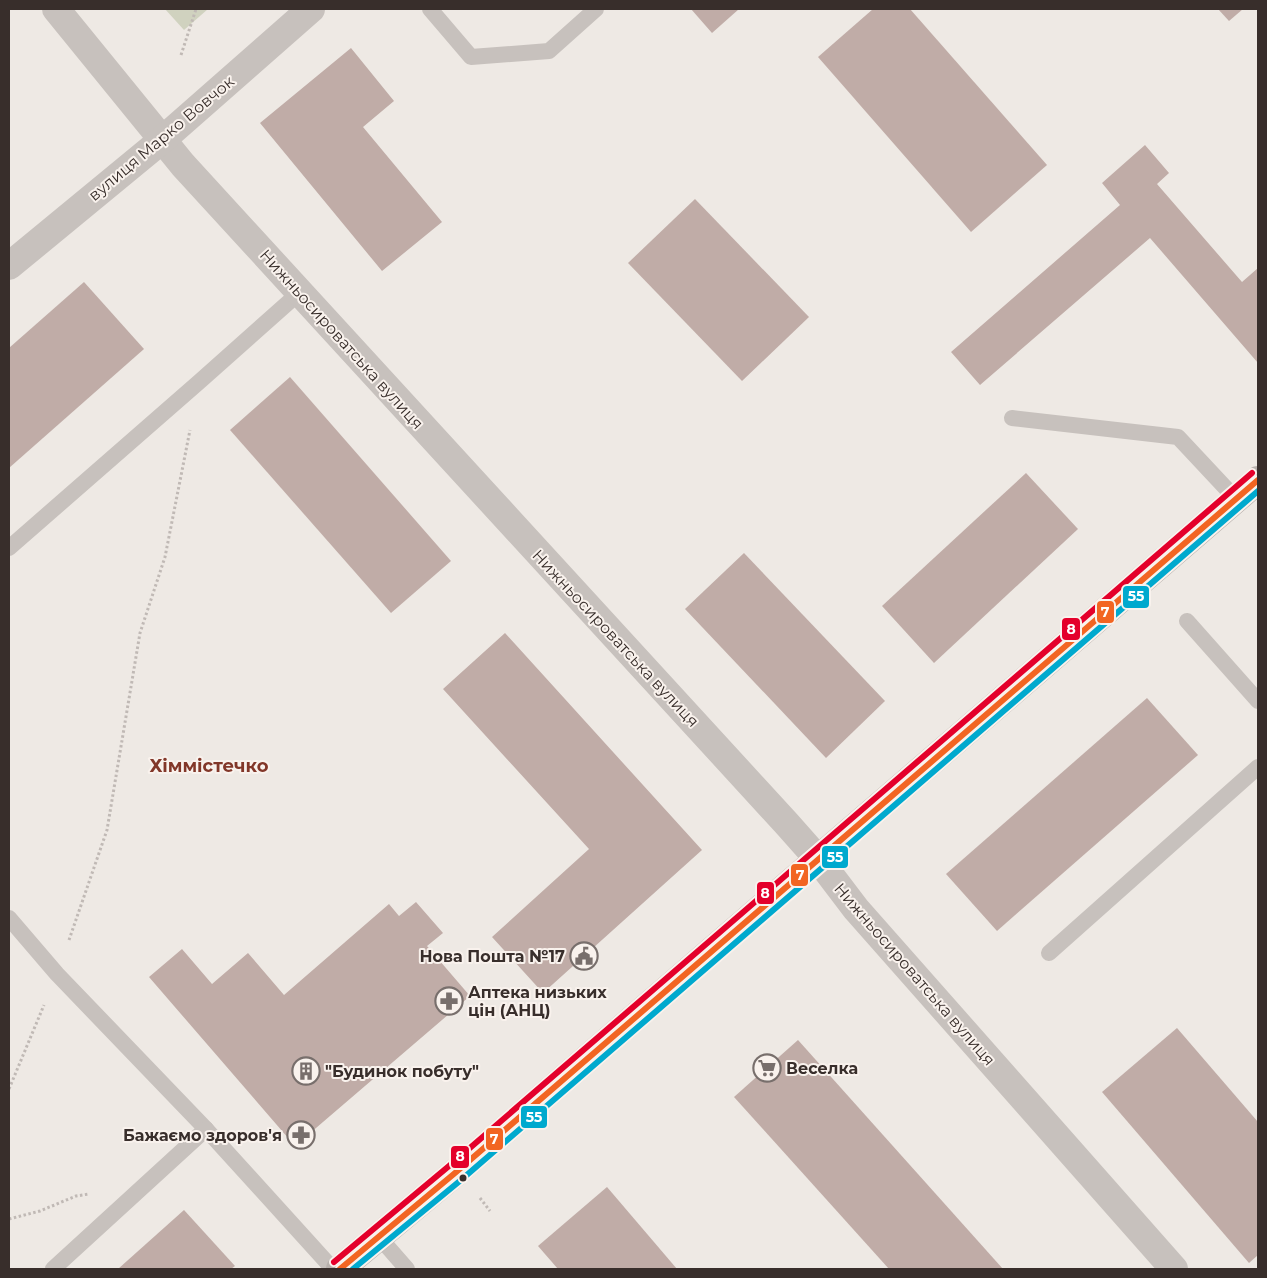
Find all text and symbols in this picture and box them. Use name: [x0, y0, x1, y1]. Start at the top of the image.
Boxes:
street label: вулиця Марко Вовчок: [85, 71, 239, 205]
street label: Нижньосироватська вулиця: [256, 245, 427, 433]
street label: Нижньосироватська вулиця: [528, 546, 703, 731]
line badge: 55: [1122, 585, 1150, 609]
text: 55: [1128, 587, 1144, 605]
line badge: 7: [1096, 600, 1115, 624]
text: 7: [1101, 603, 1110, 621]
line badge: 8: [1061, 617, 1081, 641]
text: 8: [1066, 620, 1076, 638]
district label: Хіммістечко: [149, 755, 269, 777]
line badge: 55: [821, 845, 849, 869]
text: 55: [827, 848, 843, 866]
line badge: 7: [790, 863, 809, 887]
text: 7: [796, 866, 805, 884]
street label: Нижньосироватська вулиця: [830, 879, 999, 1069]
line badge: 8: [756, 881, 775, 905]
text: 8: [760, 884, 770, 902]
public building icon: Нова Пошта №17: [569, 941, 599, 971]
place label: Нова Пошта №17: [420, 947, 565, 966]
place label: Аптека низьких цін (АНЦ): [468, 983, 607, 1020]
pharmacy icon: Аптека низьких цін (АНЦ): [434, 986, 464, 1016]
supermarket icon: Веселка: [752, 1053, 782, 1083]
building icon: "Будинок побуту": [291, 1056, 321, 1086]
place label: Веселка: [786, 1059, 858, 1078]
place label: "Будинок побуту": [325, 1062, 479, 1081]
line badge: 55: [520, 1105, 548, 1129]
text: 55: [526, 1108, 542, 1126]
pharmacy icon: Бажаємо здоров'я: [286, 1120, 316, 1150]
place label: Бажаємо здоров'я: [123, 1126, 282, 1145]
line badge: 7: [485, 1127, 504, 1151]
text: 7: [490, 1130, 499, 1148]
line badge: 8: [450, 1145, 470, 1169]
text: 8: [455, 1147, 465, 1165]
unlabelled marker: [458, 1173, 468, 1183]

